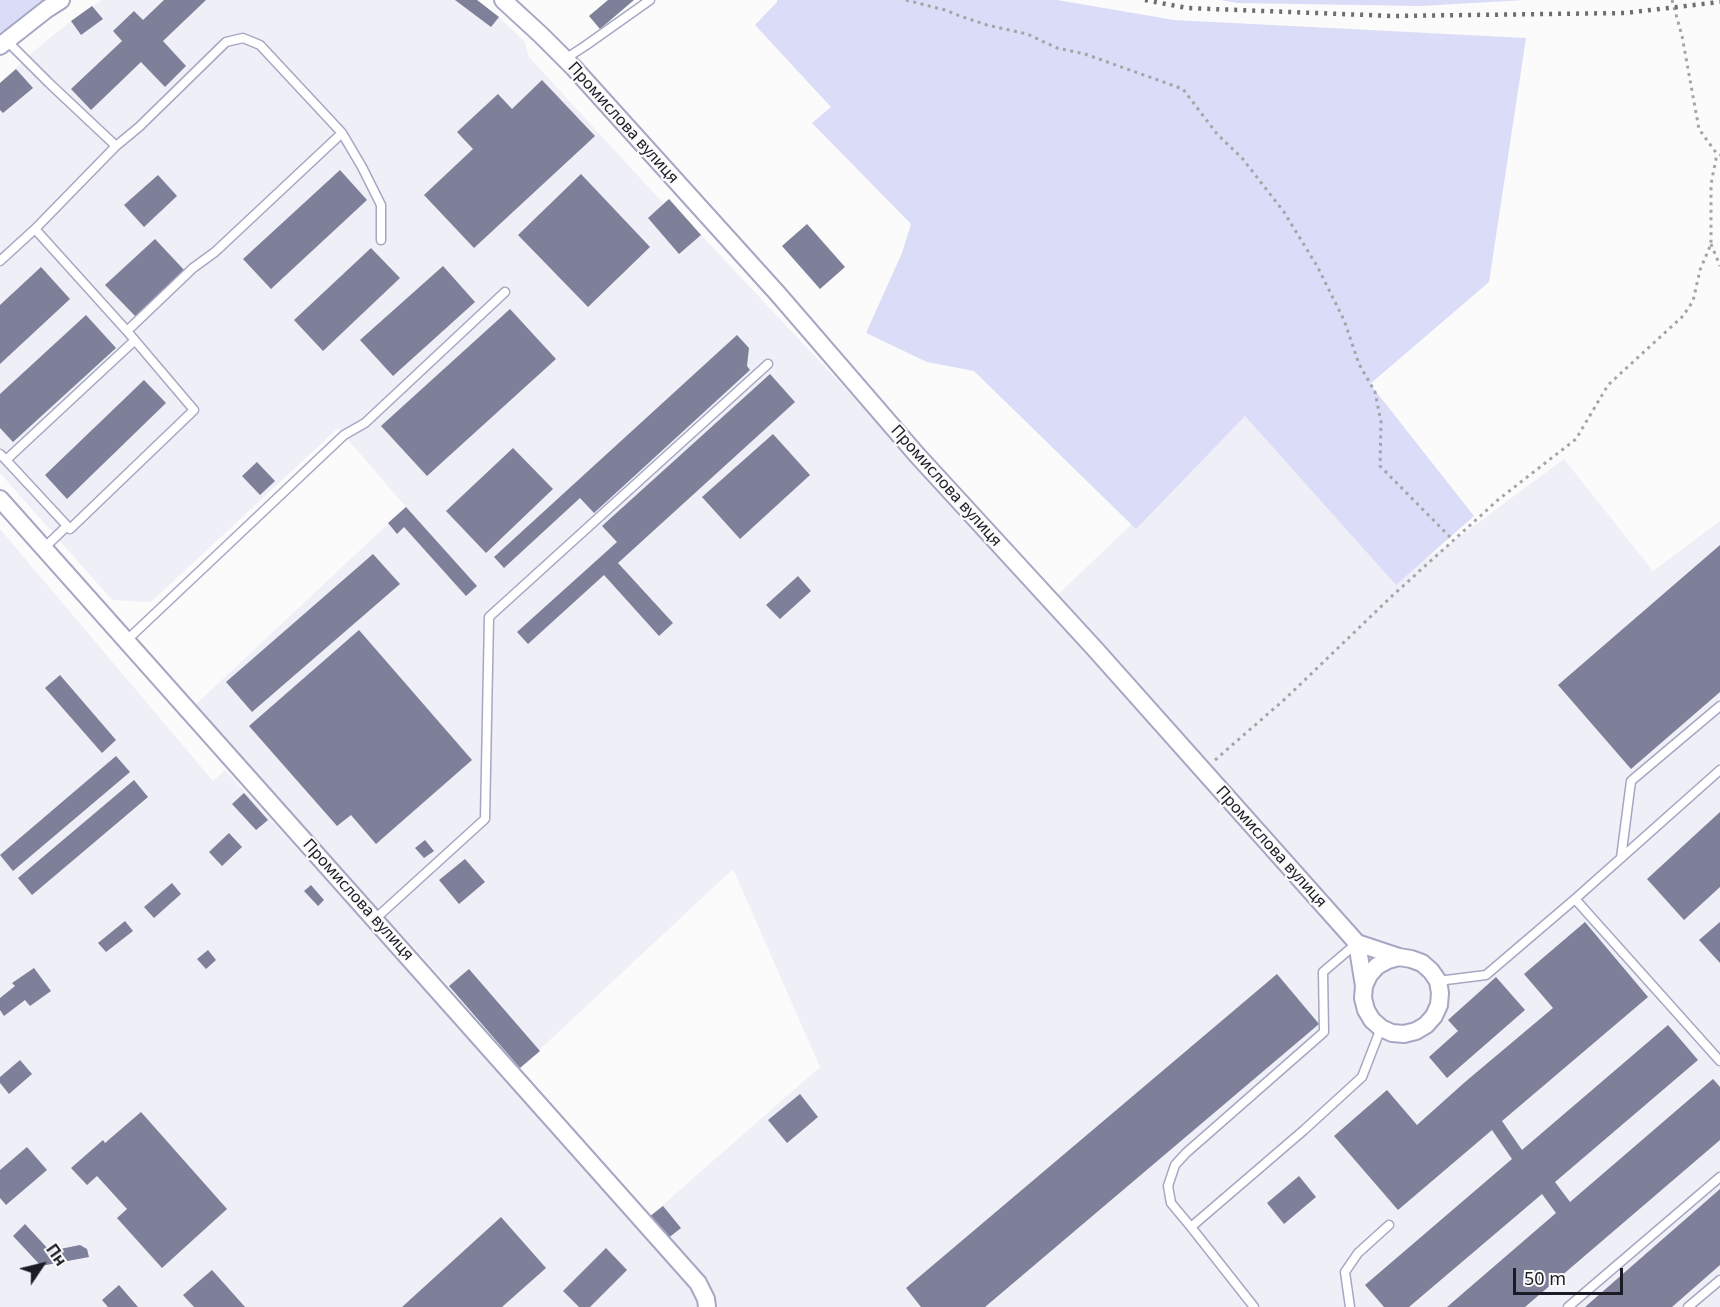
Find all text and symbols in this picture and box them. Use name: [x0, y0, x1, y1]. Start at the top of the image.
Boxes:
street label: Промислова вулиця: [563, 58, 683, 188]
street label: Промислова вулиця: [886, 421, 1006, 551]
street label: Промислова вулиця: [1211, 782, 1331, 912]
street label: Промислова вулиця: [298, 835, 418, 965]
north arrow: [12, 1235, 72, 1295]
text: Пн: [41, 1239, 72, 1270]
scale bar: [1516, 1256, 1626, 1294]
text: 50 m: [1524, 1266, 1566, 1290]

